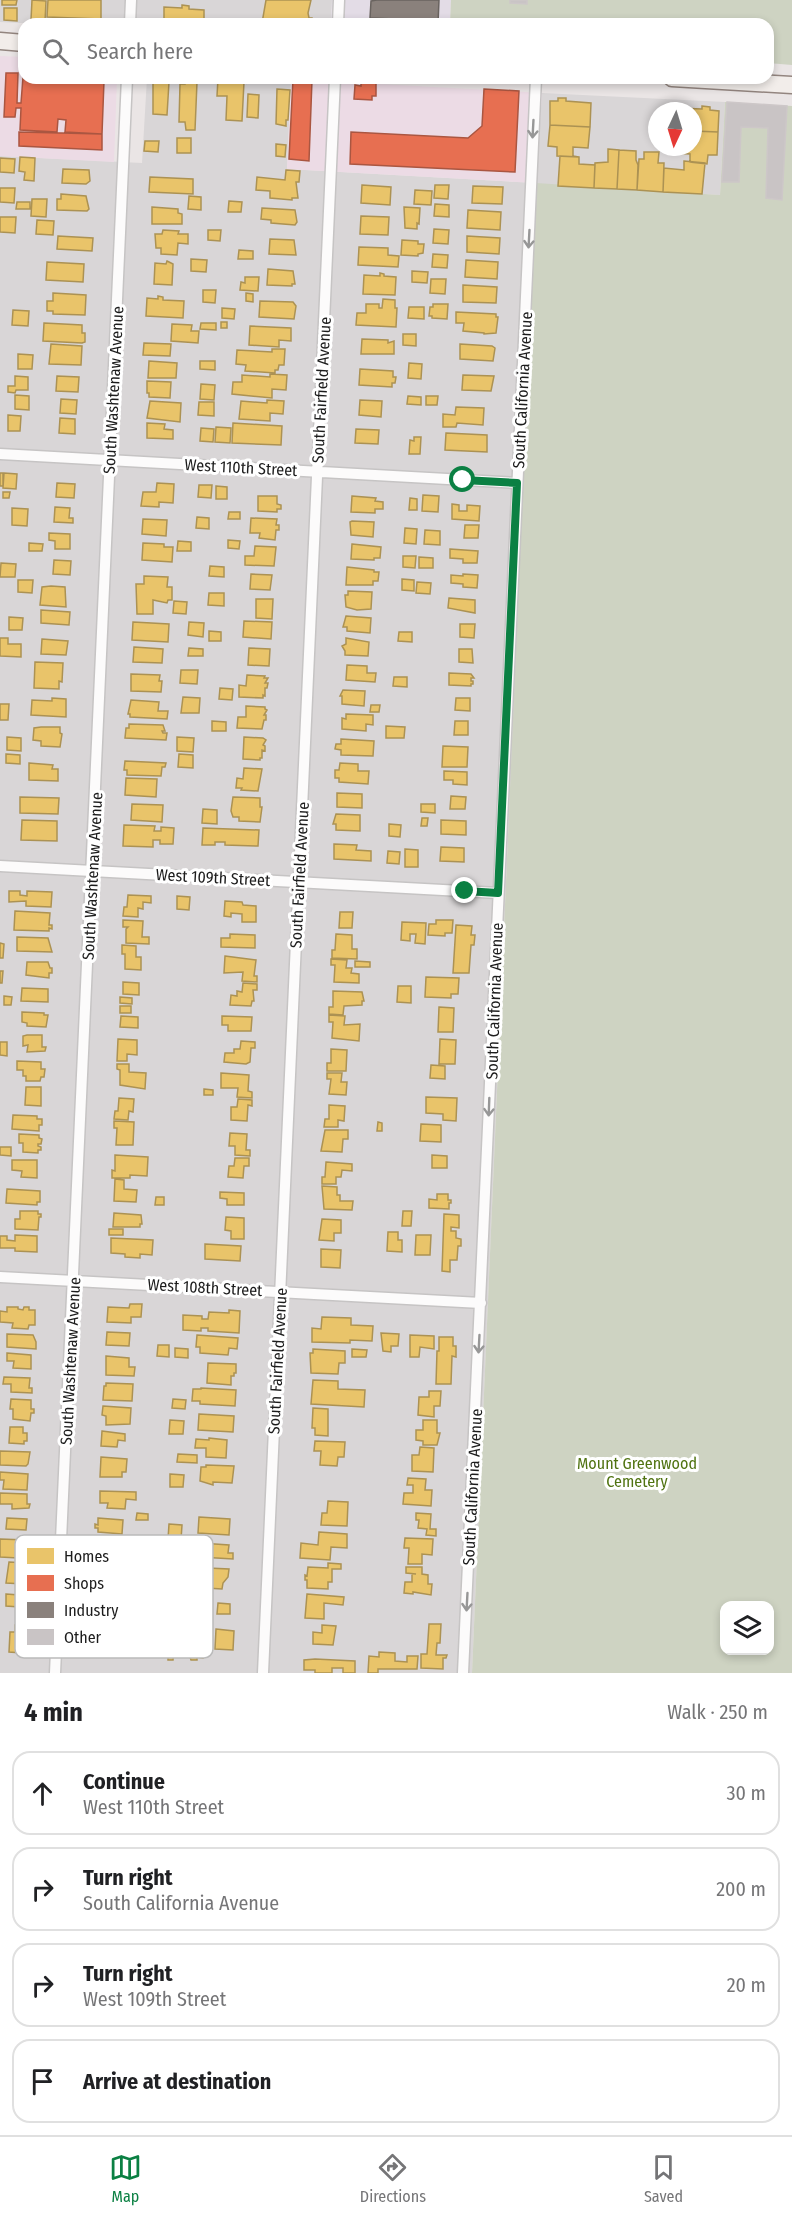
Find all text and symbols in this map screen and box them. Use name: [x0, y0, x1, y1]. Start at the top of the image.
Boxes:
search box: [18, 18, 774, 84]
icon: search: [39, 35, 72, 68]
text: Search here: [87, 38, 193, 65]
north arrow: [648, 102, 702, 156]
one-way arrow: [528, 119, 539, 139]
one-way arrow: [523, 229, 534, 249]
street label: South Washtenaw Avenue: [100, 306, 127, 474]
street label: South California Avenue: [509, 311, 536, 469]
street label: South Fairfield Avenue: [308, 316, 335, 464]
street label: West 110th Street: [184, 455, 299, 480]
route start: [449, 466, 475, 492]
street label: South Washtenaw Avenue: [79, 792, 106, 960]
street label: South Fairfield Avenue: [286, 801, 313, 949]
street label: West 109th Street: [155, 865, 271, 890]
route end: [451, 877, 477, 903]
street label: South California Avenue: [482, 922, 507, 1080]
one-way arrow: [484, 1097, 495, 1117]
street label: West 108th Street: [147, 1275, 264, 1300]
street label: South Washtenaw Avenue: [57, 1277, 84, 1445]
street label: South Fairfield Avenue: [264, 1287, 291, 1435]
one-way arrow: [474, 1334, 485, 1354]
street label: South California Avenue: [459, 1408, 486, 1566]
park label: Mount Greenwood Cemetery: [577, 1454, 697, 1491]
legend: [15, 1535, 213, 1658]
text: Homes: [64, 1547, 109, 1566]
text: Shops: [64, 1574, 104, 1593]
one-way arrow: [461, 1591, 472, 1611]
text: Industry: [64, 1601, 119, 1620]
map controls: [720, 1601, 774, 1655]
button: layers: [720, 1601, 774, 1655]
text: Other: [64, 1628, 102, 1647]
text: 4 min: [24, 1697, 83, 1728]
text: Walk · 250 m: [667, 1700, 768, 1724]
text: Continue: [83, 1768, 165, 1795]
icon: ahead: [26, 1777, 59, 1810]
text: 30 m: [726, 1781, 766, 1805]
text: West 110th Street: [83, 1795, 224, 1819]
text: Turn right: [83, 1864, 172, 1891]
icon: right: [26, 1873, 59, 1906]
text: 200 m: [716, 1877, 766, 1901]
text: South California Avenue: [83, 1891, 279, 1915]
text: Turn right: [83, 1960, 172, 1987]
icon: right: [26, 1969, 59, 2002]
text: 20 m: [727, 1973, 766, 1997]
text: West 109th Street: [83, 1987, 226, 2011]
icon: arrive: [26, 2065, 59, 2098]
text: Arrive at destination: [83, 2068, 271, 2095]
tab: Map: [109, 2151, 142, 2206]
tab: Directions: [360, 2151, 426, 2206]
tab: Saved: [644, 2151, 683, 2206]

